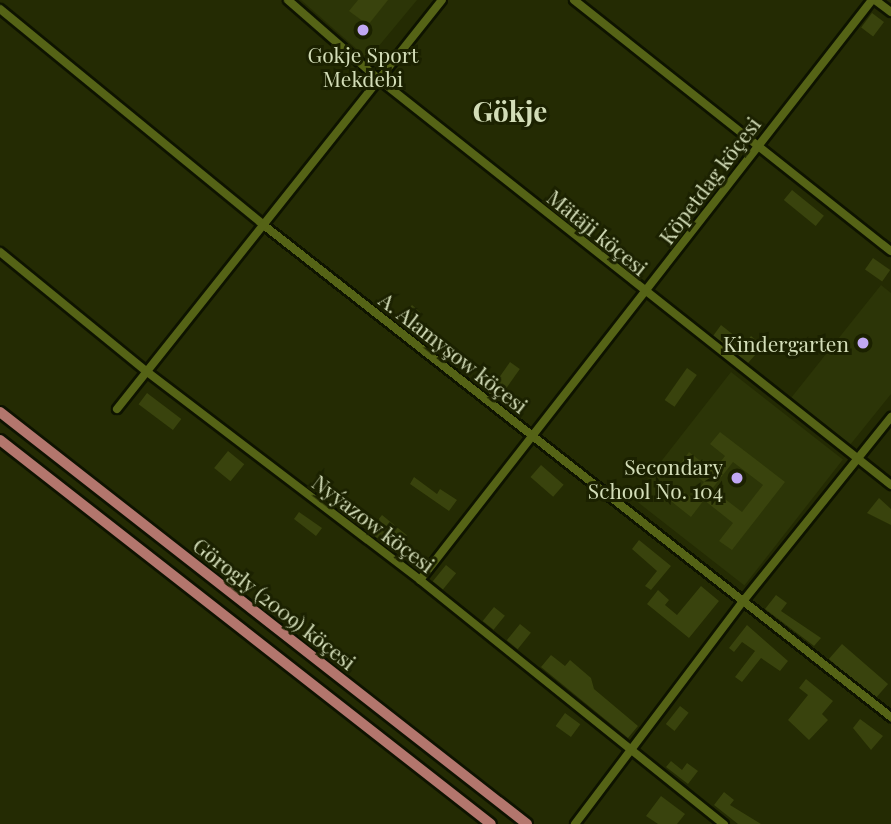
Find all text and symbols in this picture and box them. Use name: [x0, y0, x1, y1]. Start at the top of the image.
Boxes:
marker: Gokje Sport Mekdebi: [355, 22, 371, 38]
place label: Gokje Sport Mekdebi: [308, 41, 418, 91]
district label: Gökje: [473, 94, 547, 128]
street label: Köpetdag köçesi: [653, 111, 765, 249]
street label: Mätäji köçesi: [543, 184, 653, 280]
street label: A. Alamyşow köçesi: [374, 286, 534, 418]
place label: Kindergarten: [723, 330, 849, 356]
marker: Kindergarten: [855, 335, 871, 351]
place label: Secondary School No. 104: [588, 453, 723, 503]
street label: Nyýazow köçesi: [307, 469, 441, 577]
marker: Secondary School No. 104: [729, 470, 745, 486]
street label: Görogly (2009) köçesi: [188, 531, 362, 675]

